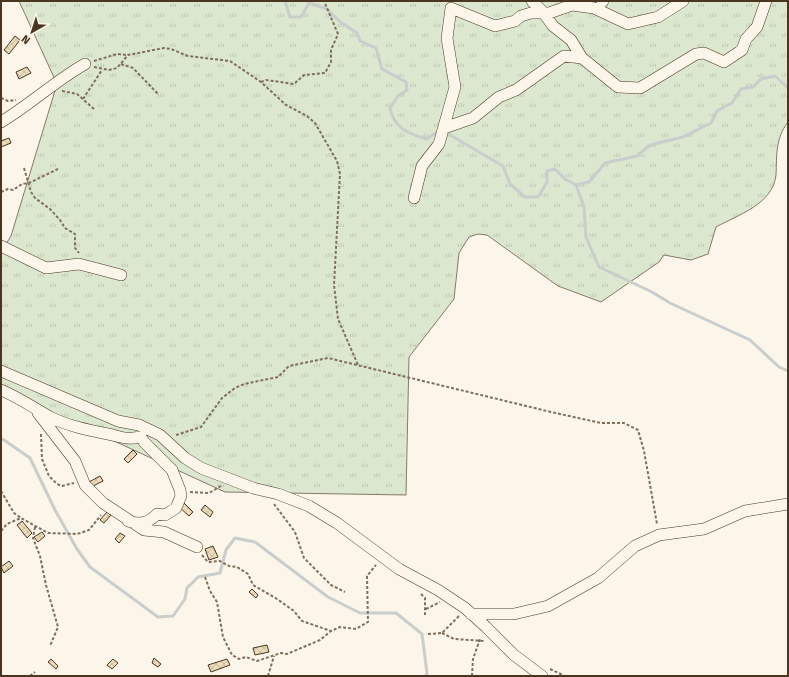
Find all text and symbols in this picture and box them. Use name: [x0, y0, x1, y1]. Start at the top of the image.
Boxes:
north arrow: [12, 12, 52, 52]
text: N: [19, 32, 33, 47]

